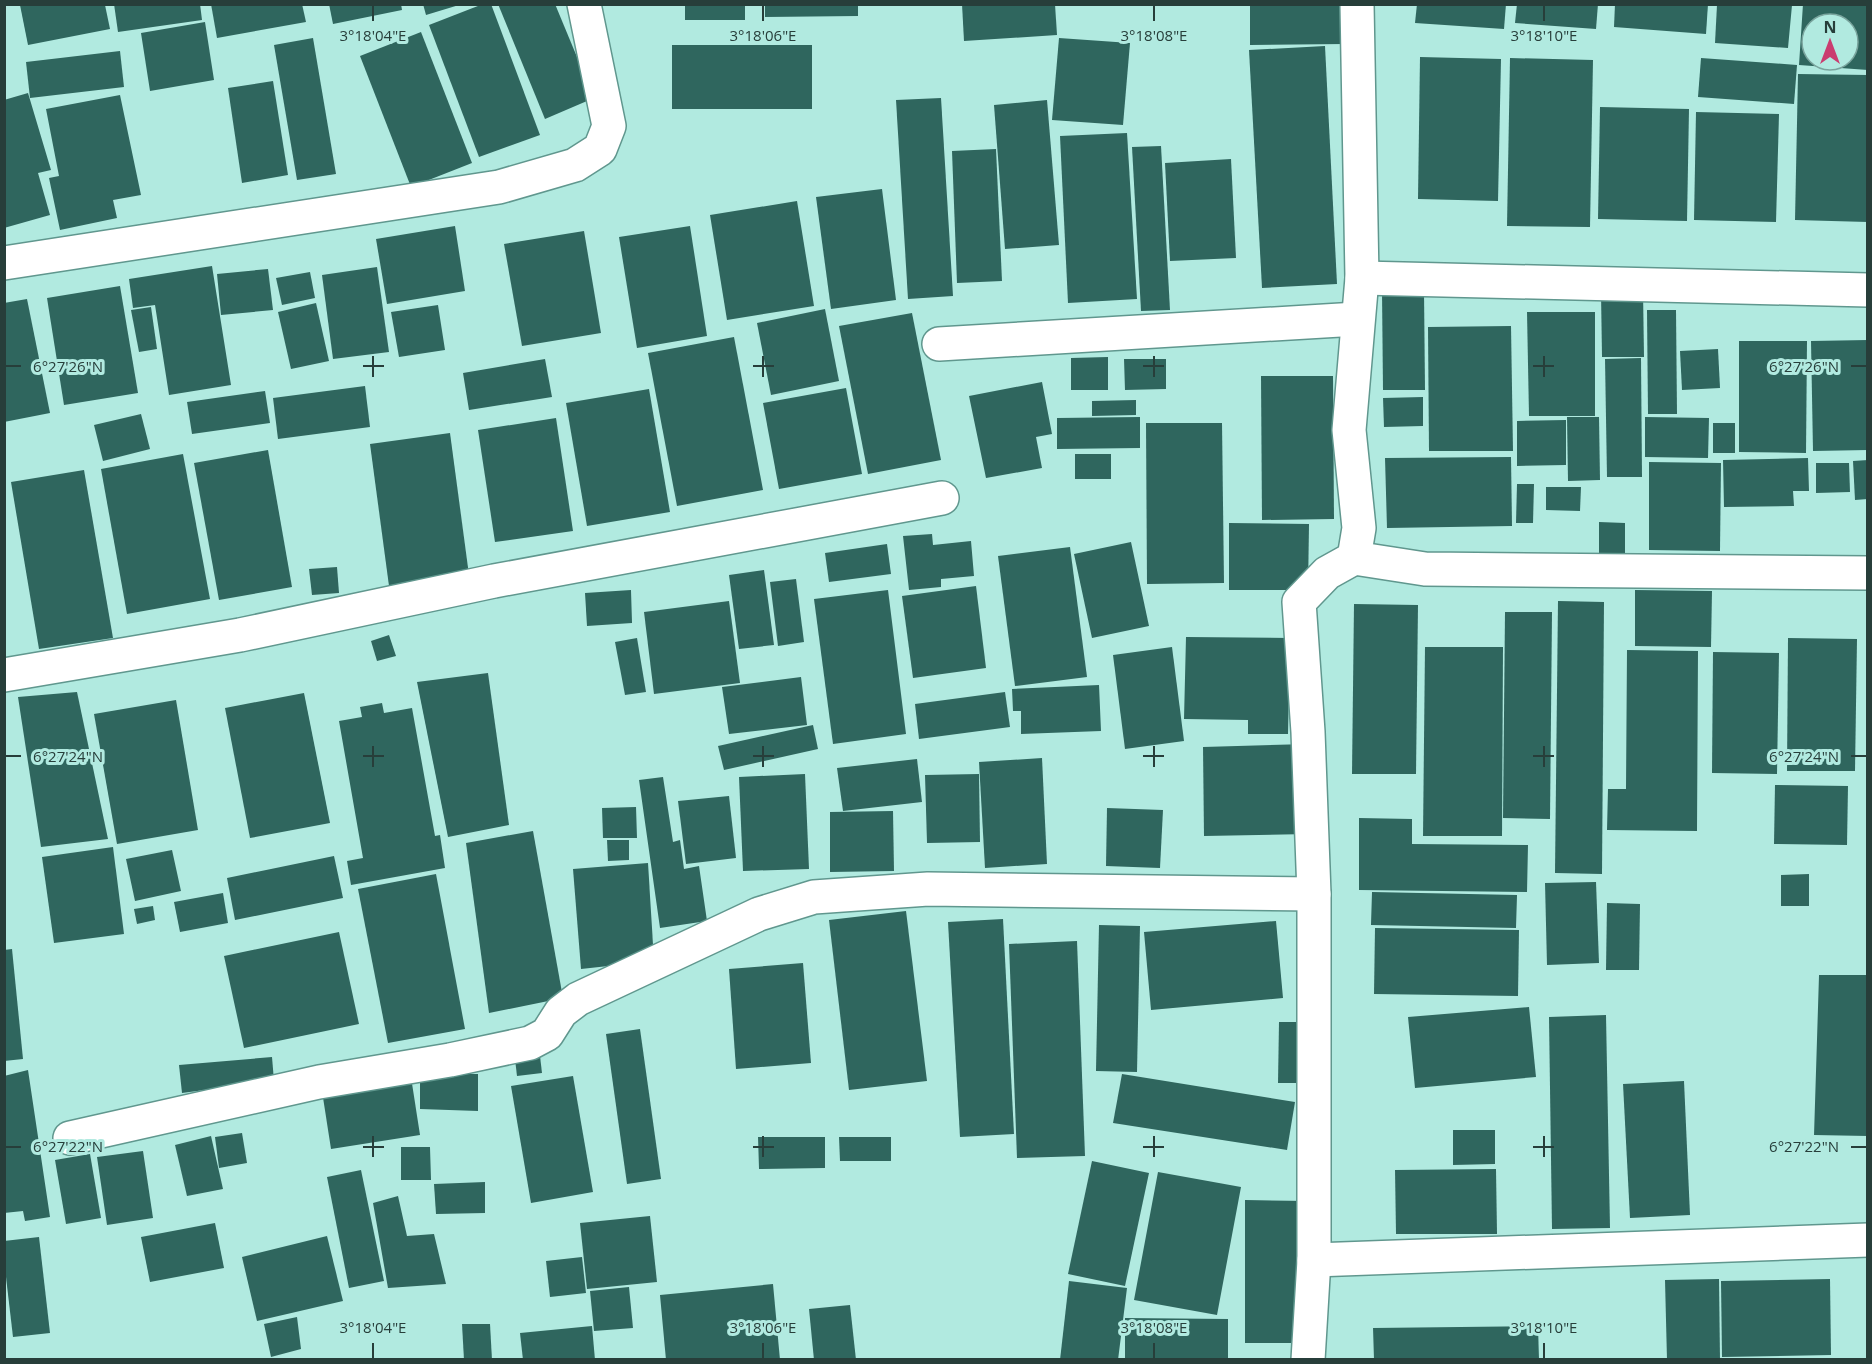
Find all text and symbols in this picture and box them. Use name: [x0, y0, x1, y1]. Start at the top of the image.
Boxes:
north arrow: [1800, 12, 1860, 72]
text: N: [1823, 16, 1837, 38]
text: 3°18'04"E: [340, 25, 406, 45]
text: 3°18'06"E: [730, 25, 796, 45]
text: 3°18'08"E: [1121, 25, 1187, 45]
text: 3°18'10"E: [1511, 25, 1577, 45]
text: 6°27'26"N: [33, 356, 103, 376]
text: 6°27'26"N: [1769, 356, 1839, 376]
text: 6°27'24"N: [33, 746, 103, 766]
text: 6°27'24"N: [1769, 746, 1839, 766]
text: 6°27'22"N: [33, 1136, 103, 1156]
text: 6°27'22"N: [1769, 1136, 1839, 1156]
text: 3°18'04"E: [340, 1317, 406, 1337]
text: 3°18'06"E: [730, 1317, 796, 1337]
text: 3°18'08"E: [1121, 1317, 1187, 1337]
text: 3°18'10"E: [1511, 1317, 1577, 1337]

